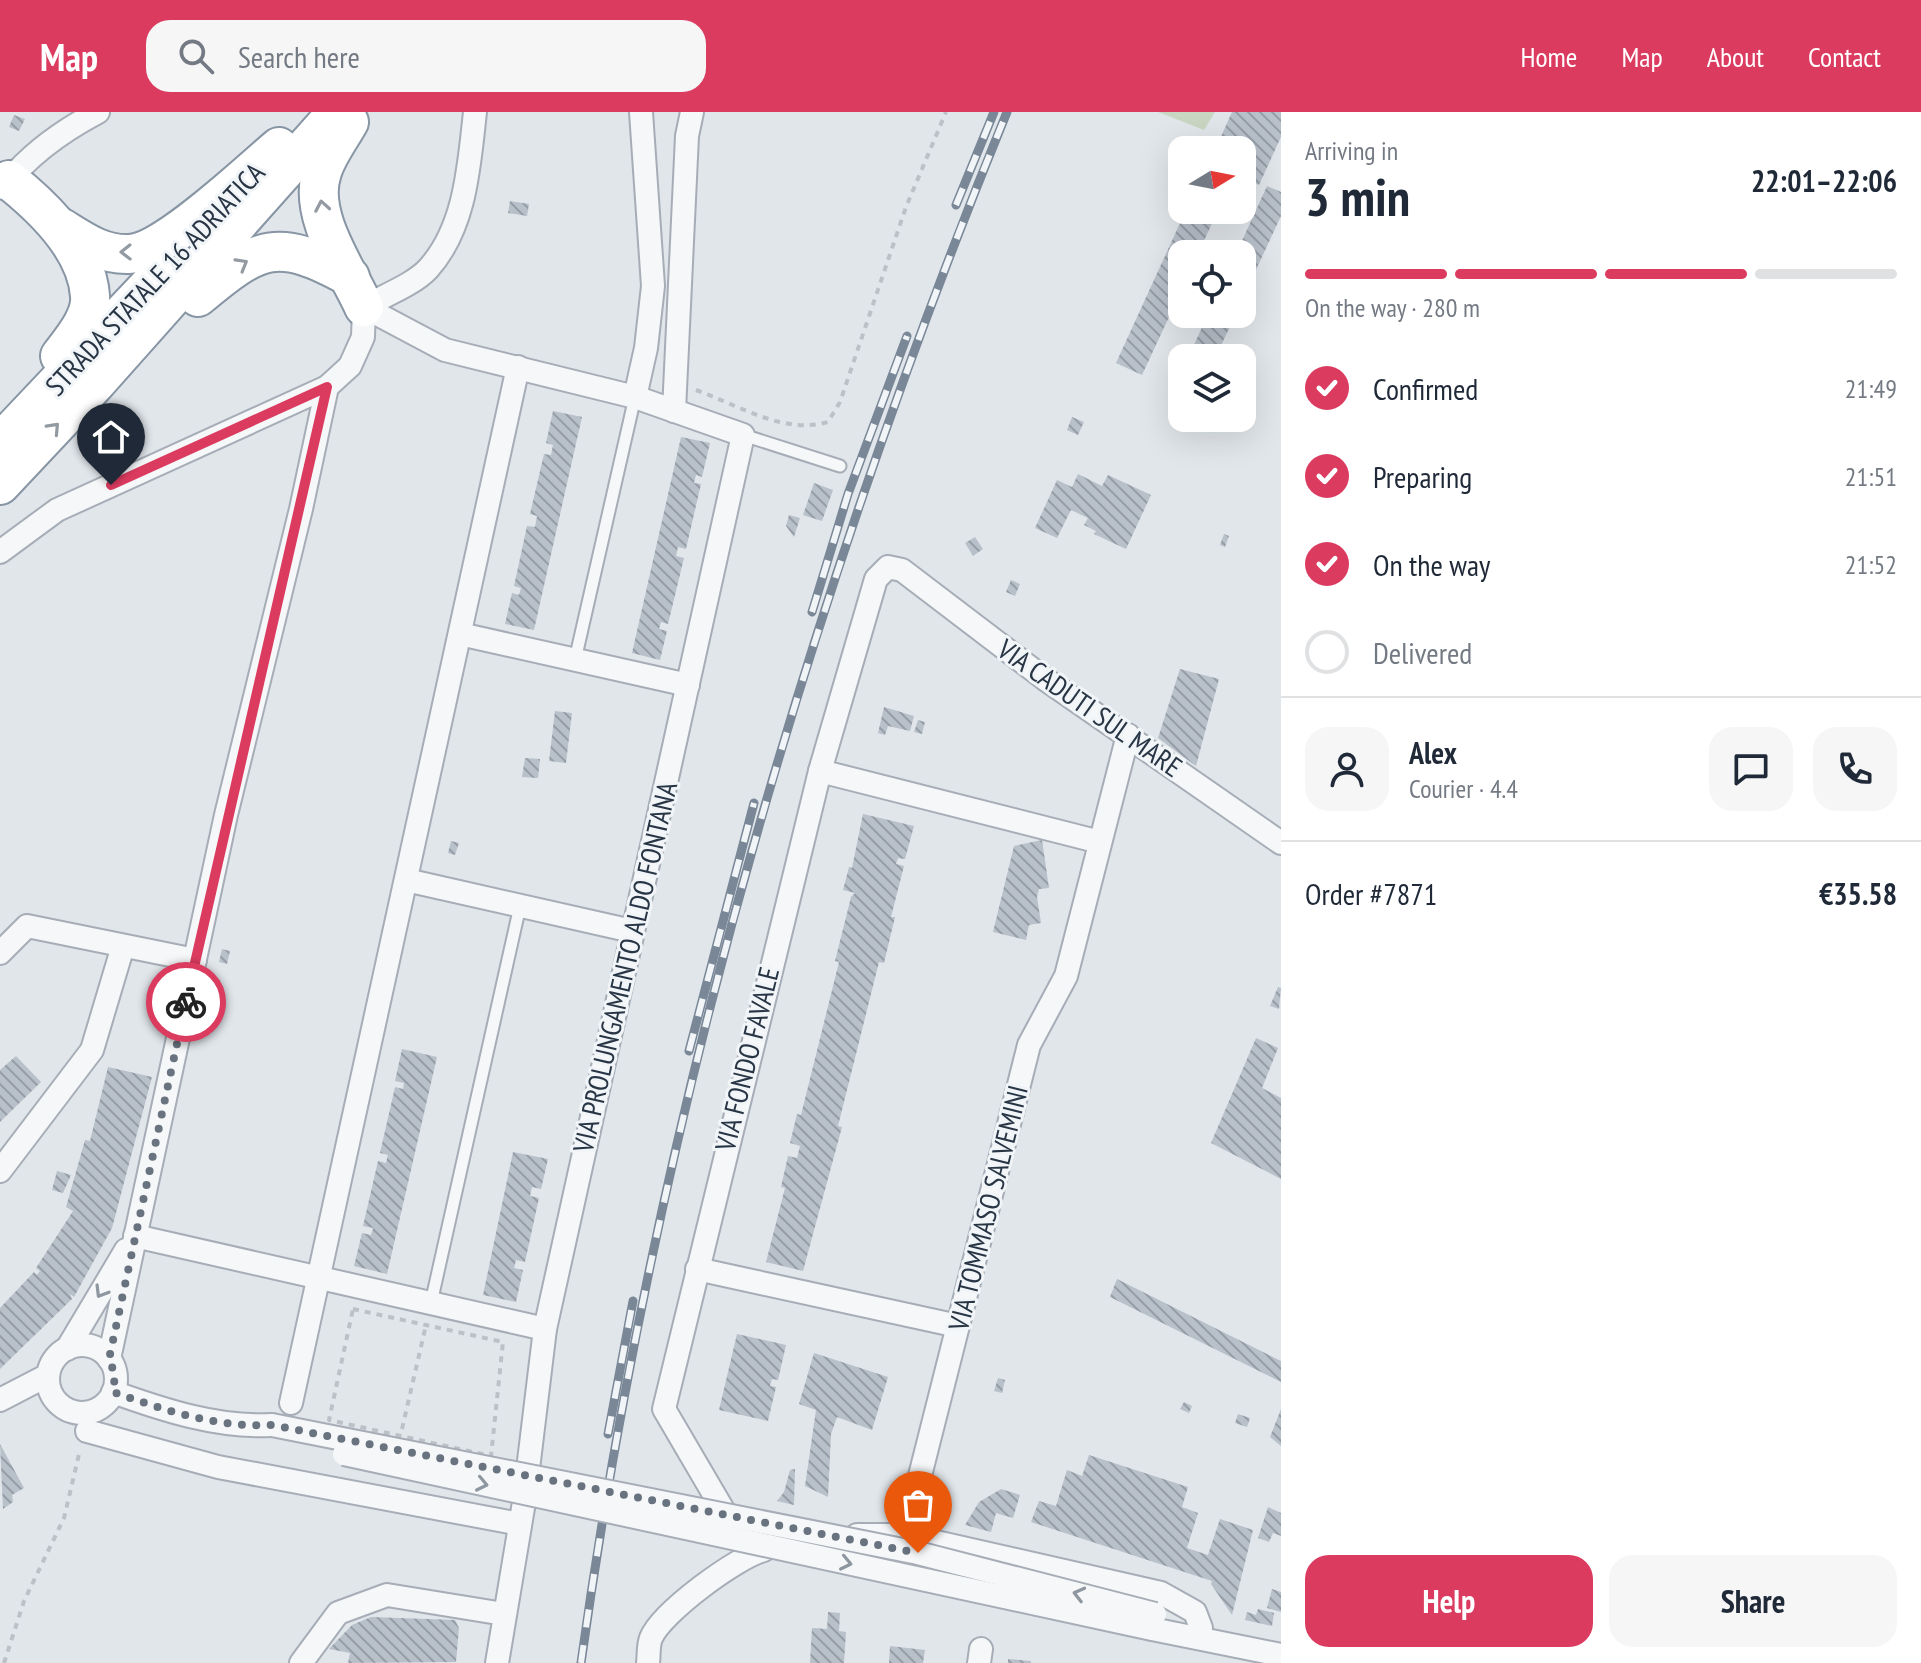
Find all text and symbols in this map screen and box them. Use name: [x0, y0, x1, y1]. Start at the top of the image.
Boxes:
search box: [146, 20, 706, 92]
text: Map: [40, 32, 98, 81]
icon: search: [174, 34, 218, 78]
text: Search here: [238, 37, 360, 76]
text: Home: [1521, 38, 1577, 75]
text: Map: [1621, 38, 1663, 75]
text: About: [1707, 38, 1764, 75]
text: Contact: [1808, 38, 1881, 75]
text: Arriving in: [1305, 134, 1398, 167]
north arrow: [1168, 136, 1256, 224]
map controls: [1168, 136, 1256, 432]
street label: STRADA STATALE 16 ADRIATICA: [37, 154, 273, 403]
text: 22:01–22:06: [1751, 161, 1897, 200]
text: 3 min: [1305, 163, 1410, 230]
one-way arrow: [314, 199, 331, 212]
button: locate: [1168, 240, 1256, 328]
one-way arrow: [119, 243, 131, 261]
one-way arrow: [233, 258, 248, 274]
text: On the way · 280 m: [1305, 291, 1480, 324]
button: layers: [1168, 344, 1256, 432]
icon: check: [1305, 366, 1349, 410]
text: Confirmed: [1373, 369, 1478, 408]
text: 21:49: [1845, 372, 1897, 405]
pin: [77, 403, 145, 485]
icon: home: [89, 415, 133, 459]
one-way arrow: [44, 423, 58, 438]
icon: check: [1305, 454, 1349, 498]
text: Preparing: [1373, 457, 1472, 496]
text: 21:51: [1845, 460, 1897, 493]
icon: check: [1305, 542, 1349, 586]
text: On the way: [1373, 545, 1490, 584]
text: 21:52: [1845, 548, 1897, 581]
street label: VIA CADUTI SUL MARE: [990, 630, 1190, 785]
text: Delivered: [1373, 633, 1472, 672]
button: person: [1305, 727, 1389, 811]
button: chat: [1709, 727, 1793, 811]
button: phone: [1813, 727, 1897, 811]
text: Alex: [1409, 733, 1457, 772]
text: Courier · 4.4: [1409, 772, 1518, 805]
street label: VIA PROLUNGAMENTO ALDO FONTANA: [564, 777, 685, 1157]
text: Order #7871: [1305, 874, 1437, 913]
text: €35.58: [1819, 874, 1897, 913]
courier: [146, 962, 226, 1042]
street label: VIA FONDO FAVALE: [706, 963, 787, 1156]
icon: bike: [164, 980, 208, 1024]
street label: VIA TOMMASO SALVEMINI: [939, 1081, 1036, 1335]
one-way arrow: [95, 1283, 111, 1298]
pin: [884, 1471, 952, 1553]
one-way arrow: [475, 1475, 488, 1492]
icon: bag: [896, 1483, 940, 1527]
one-way arrow: [838, 1554, 852, 1571]
button: Help: [1305, 1555, 1593, 1647]
button: Share: [1609, 1555, 1897, 1647]
one-way arrow: [1073, 1587, 1087, 1604]

